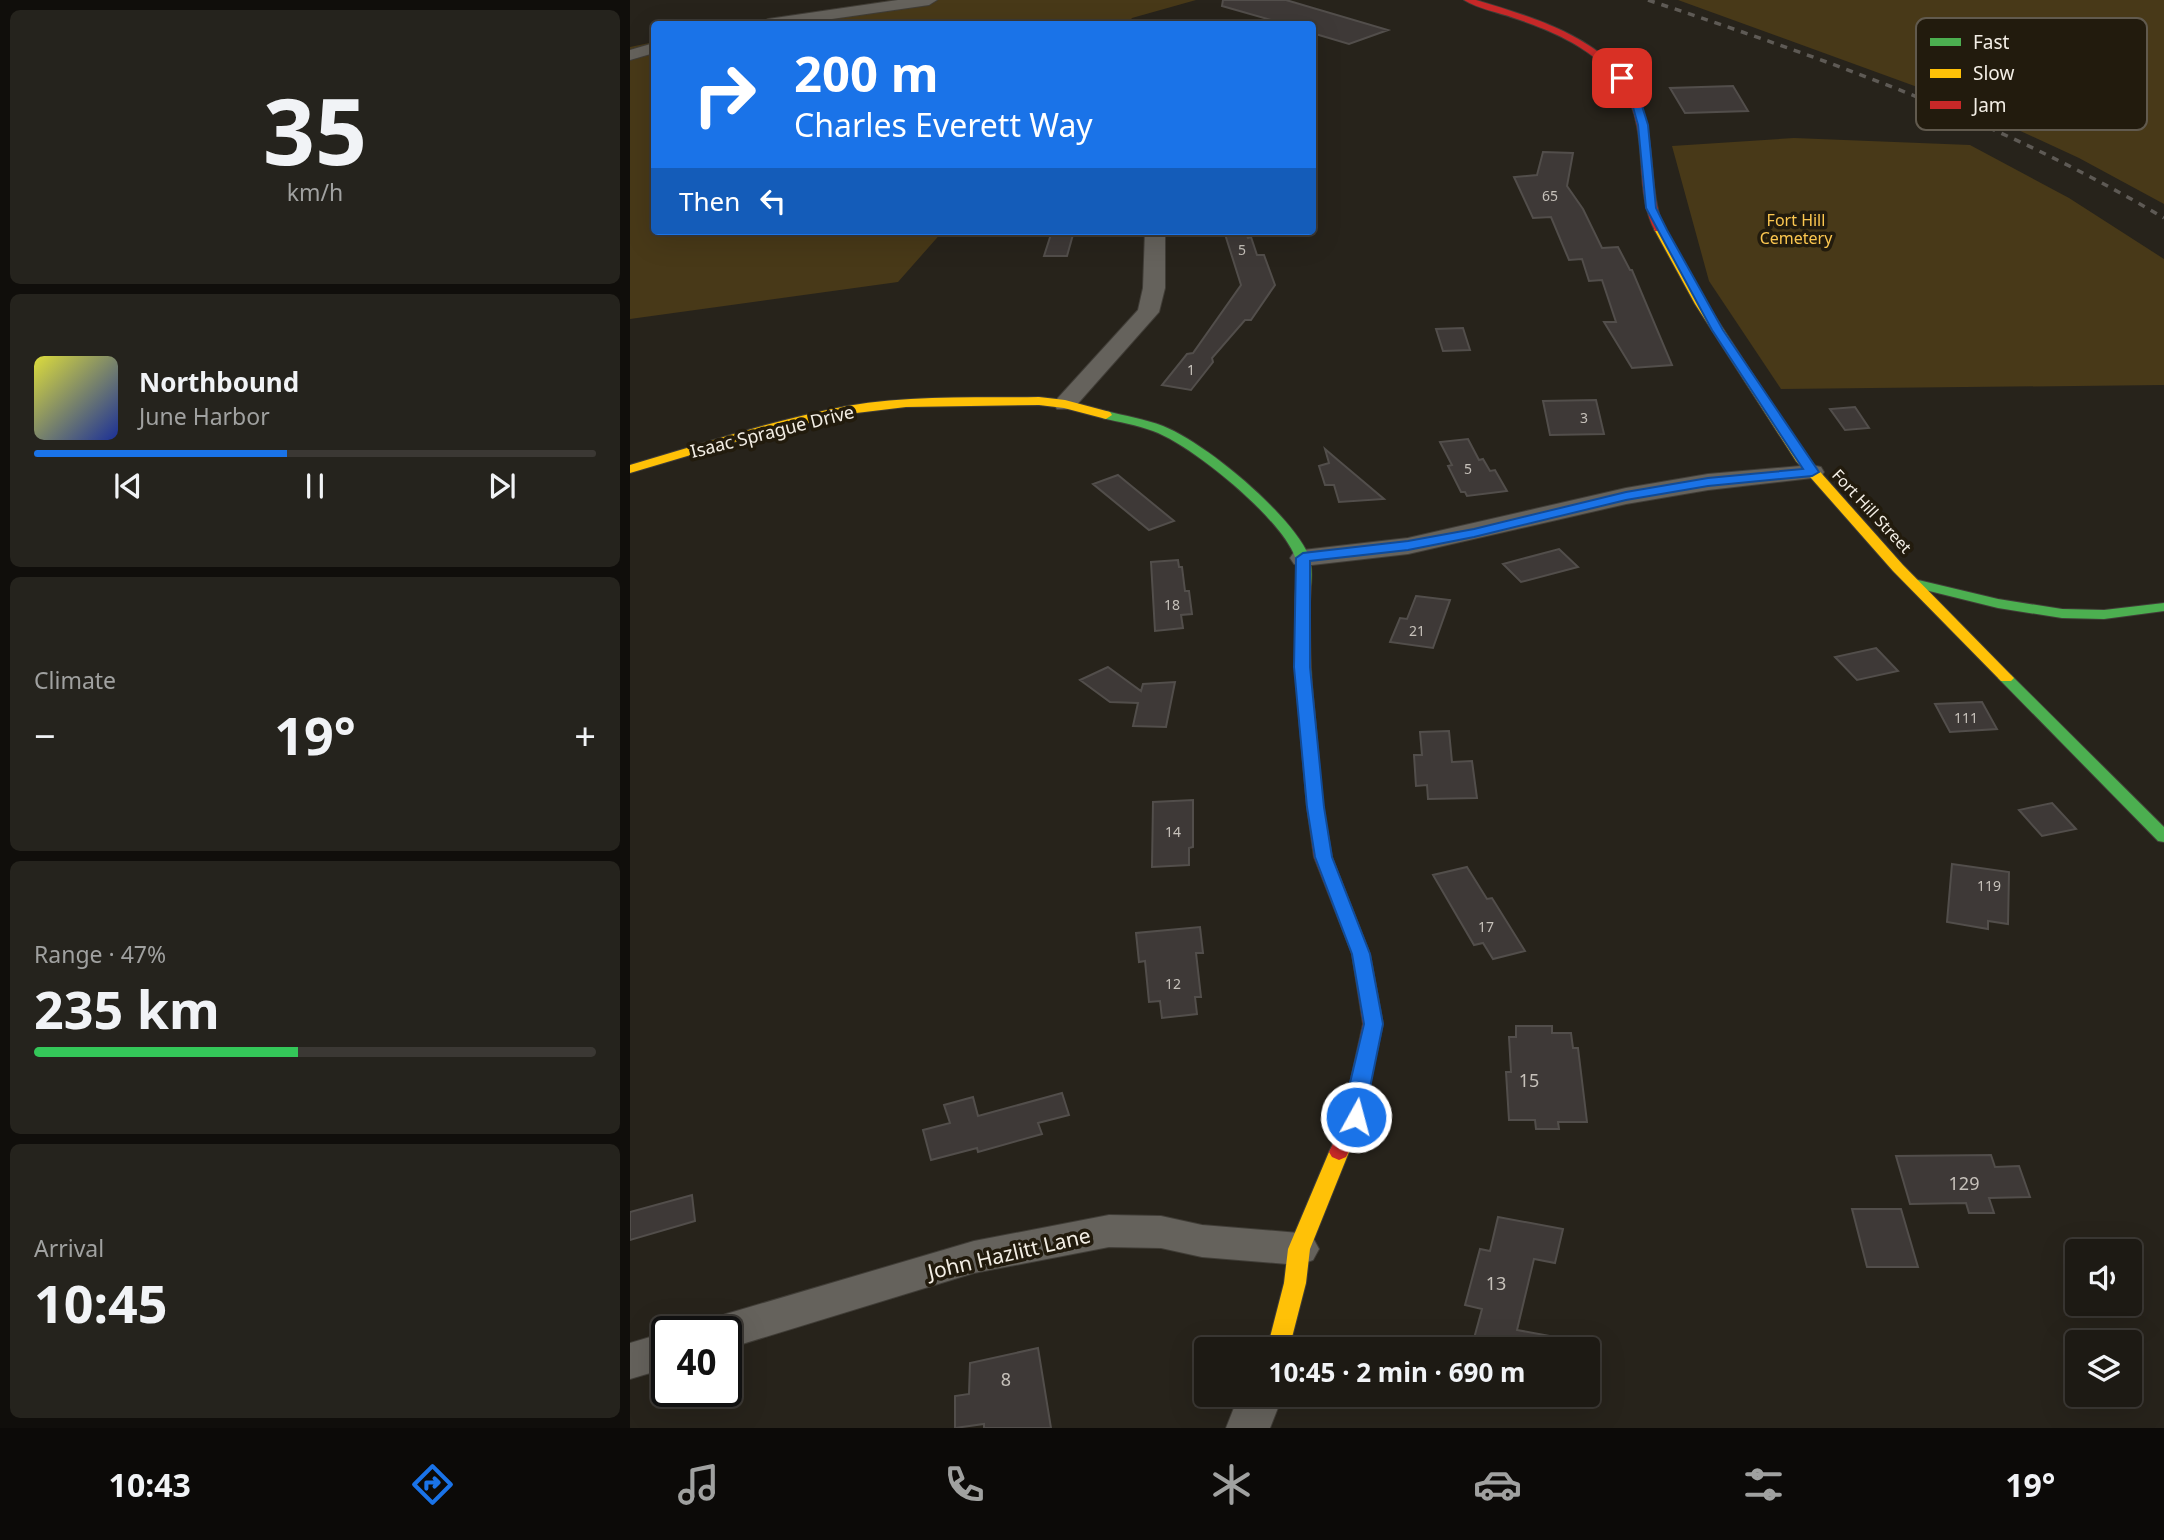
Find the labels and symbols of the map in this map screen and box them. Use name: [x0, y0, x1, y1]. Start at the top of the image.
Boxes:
legend: [1916, 18, 2147, 130]
text: Fast: [1973, 29, 2010, 55]
pin: [1592, 48, 1652, 108]
text: Slow: [1973, 60, 2014, 86]
text: Jam: [1971, 92, 2007, 118]
house number: 65: [1542, 186, 1558, 205]
park label: Fort Hill Cemetery: [1760, 209, 1833, 249]
house number: 5: [1238, 240, 1246, 259]
house number: 1: [1187, 360, 1195, 379]
street label: Isaac Sprague Drive: [688, 399, 856, 463]
house number: 3: [1580, 408, 1588, 427]
house number: 5: [1464, 459, 1472, 478]
street label: Fort Hill Street: [1827, 464, 1917, 558]
house number: 18: [1164, 595, 1180, 614]
house number: 21: [1409, 621, 1425, 640]
house number: 111: [1954, 708, 1978, 727]
house number: 14: [1165, 822, 1181, 841]
house number: 119: [1977, 876, 2001, 895]
house number: 17: [1478, 917, 1494, 936]
house number: 12: [1165, 974, 1181, 993]
house number: 15: [1519, 1068, 1539, 1092]
position arrow: [1319, 1080, 1393, 1154]
house number: 129: [1949, 1171, 1979, 1195]
street label: John Hazlitt Lane: [923, 1221, 1093, 1286]
house number: 13: [1486, 1271, 1506, 1295]
speed limit sign: 40: [651, 1316, 742, 1407]
house number: 8: [1001, 1367, 1011, 1391]

